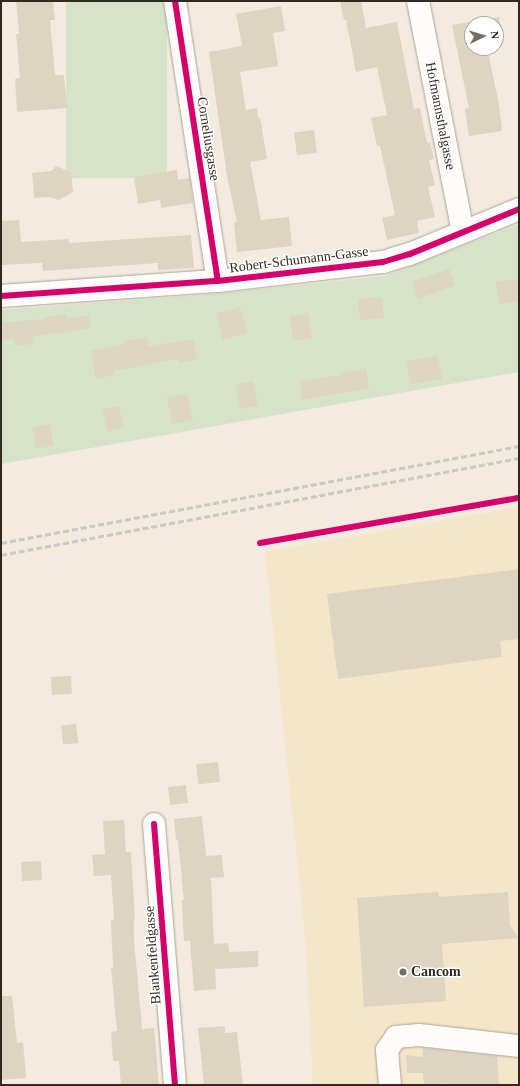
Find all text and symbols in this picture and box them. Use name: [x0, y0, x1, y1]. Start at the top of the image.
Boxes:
north arrow: [464, 16, 504, 56]
text: N: [489, 31, 501, 40]
street label: Hofmannsthalgasse: [421, 61, 459, 171]
street label: Corneliusgasse: [193, 96, 223, 182]
street label: Robert-Schumann-Gasse: [229, 243, 369, 277]
street label: Blankenfeldgasse: [141, 905, 165, 1005]
place label: Cancom: [411, 964, 461, 980]
marker: Cancom: [398, 967, 408, 977]

